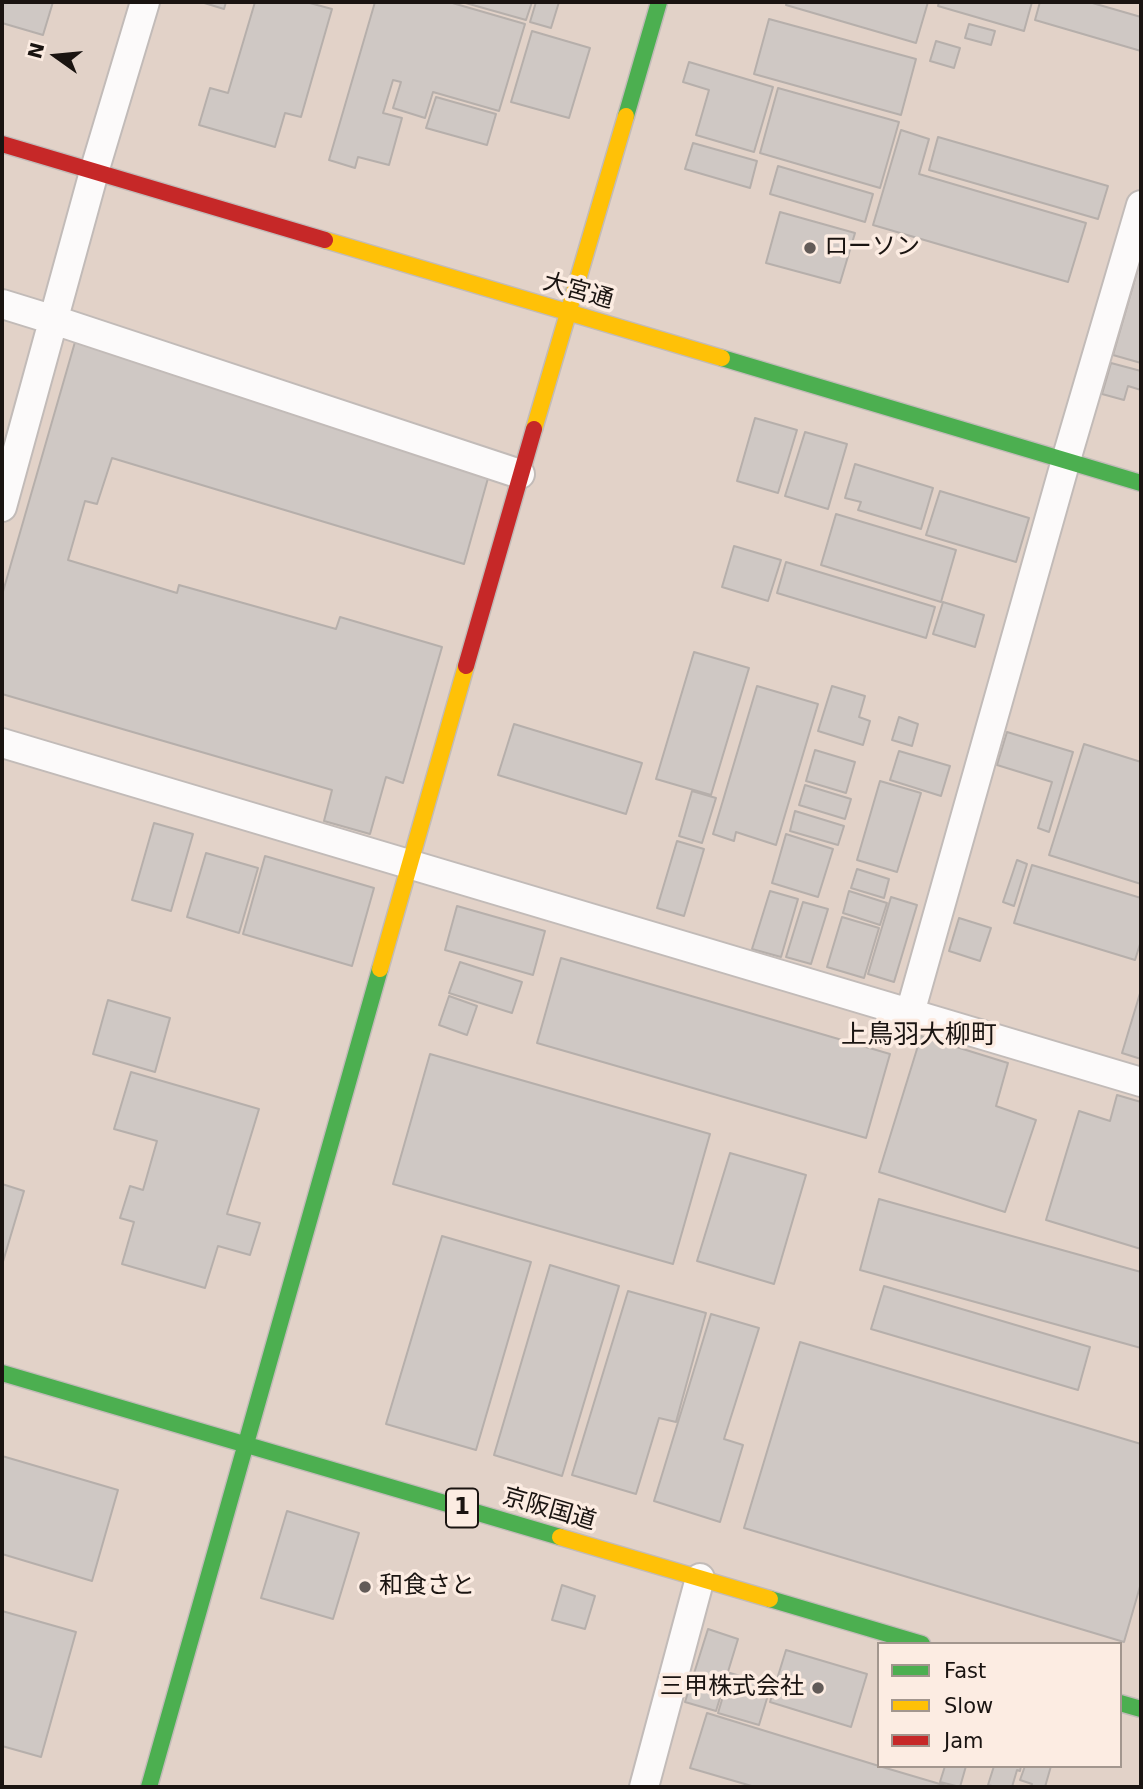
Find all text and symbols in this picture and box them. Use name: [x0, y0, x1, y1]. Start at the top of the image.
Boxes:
north arrow: [21, 21, 91, 91]
text: N: [23, 40, 48, 61]
place label: ローソン: [824, 234, 920, 262]
marker: ローソン: [802, 240, 818, 256]
street label: 大宮通: [539, 268, 617, 316]
district label: 上鳥羽大柳町: [841, 1020, 997, 1052]
street label: 京阪国道: [499, 1483, 599, 1537]
road number: 1: [446, 1488, 478, 1527]
place label: 和食さと: [379, 1573, 475, 1601]
marker: 和食さと: [357, 1579, 373, 1595]
legend: [877, 1642, 1122, 1768]
text: Fast: [944, 1659, 986, 1683]
place label: 三甲株式会社: [660, 1674, 804, 1702]
marker: 三甲株式会社: [810, 1680, 826, 1696]
text: Slow: [944, 1694, 993, 1718]
text: Jam: [944, 1729, 984, 1753]

